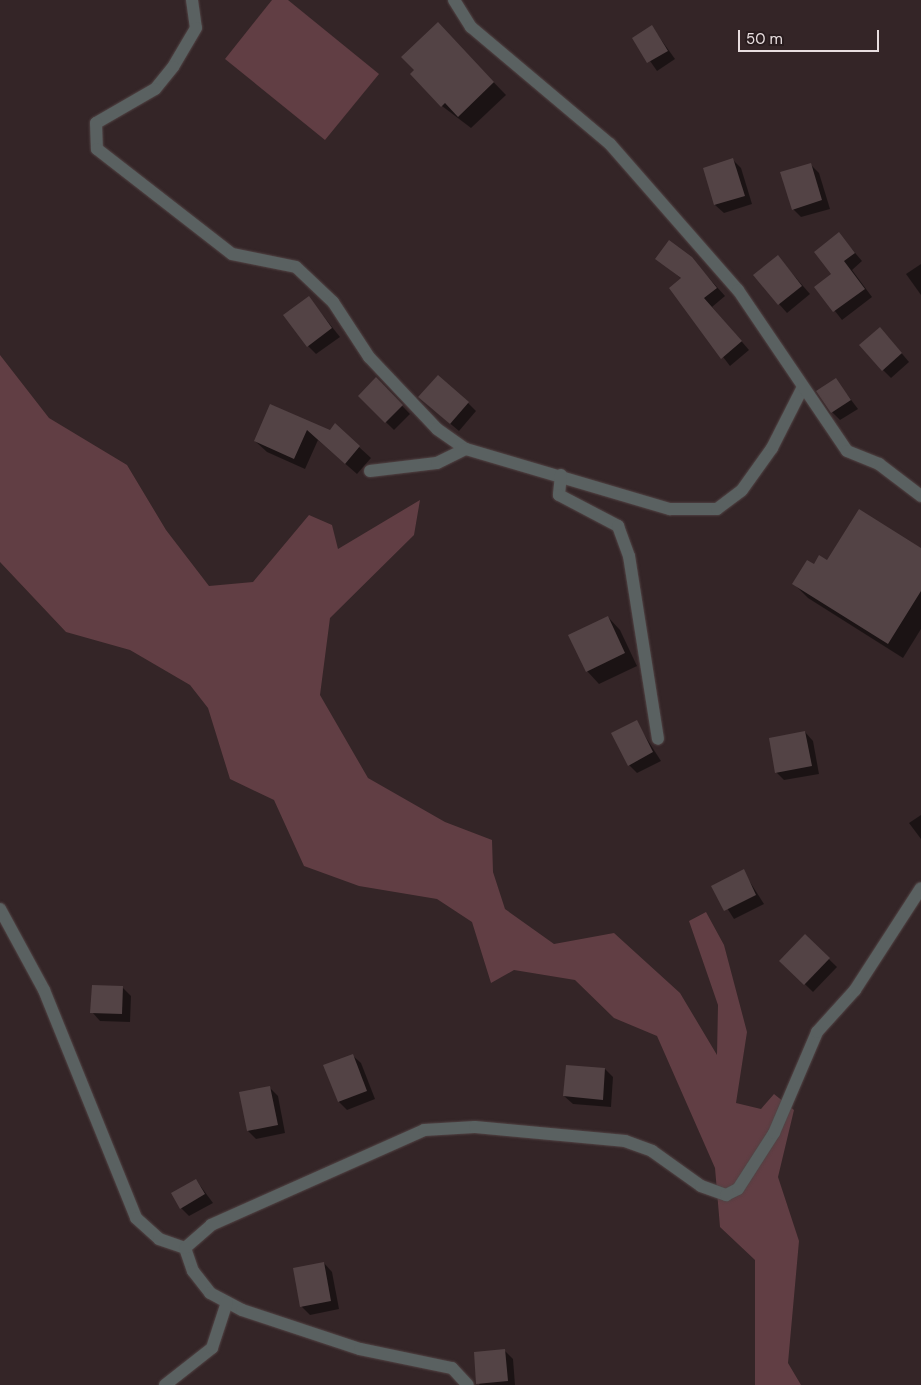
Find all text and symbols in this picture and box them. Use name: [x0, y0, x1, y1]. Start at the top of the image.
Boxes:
scale bar: [741, 20, 882, 52]
text: 50 m: [746, 29, 783, 49]

